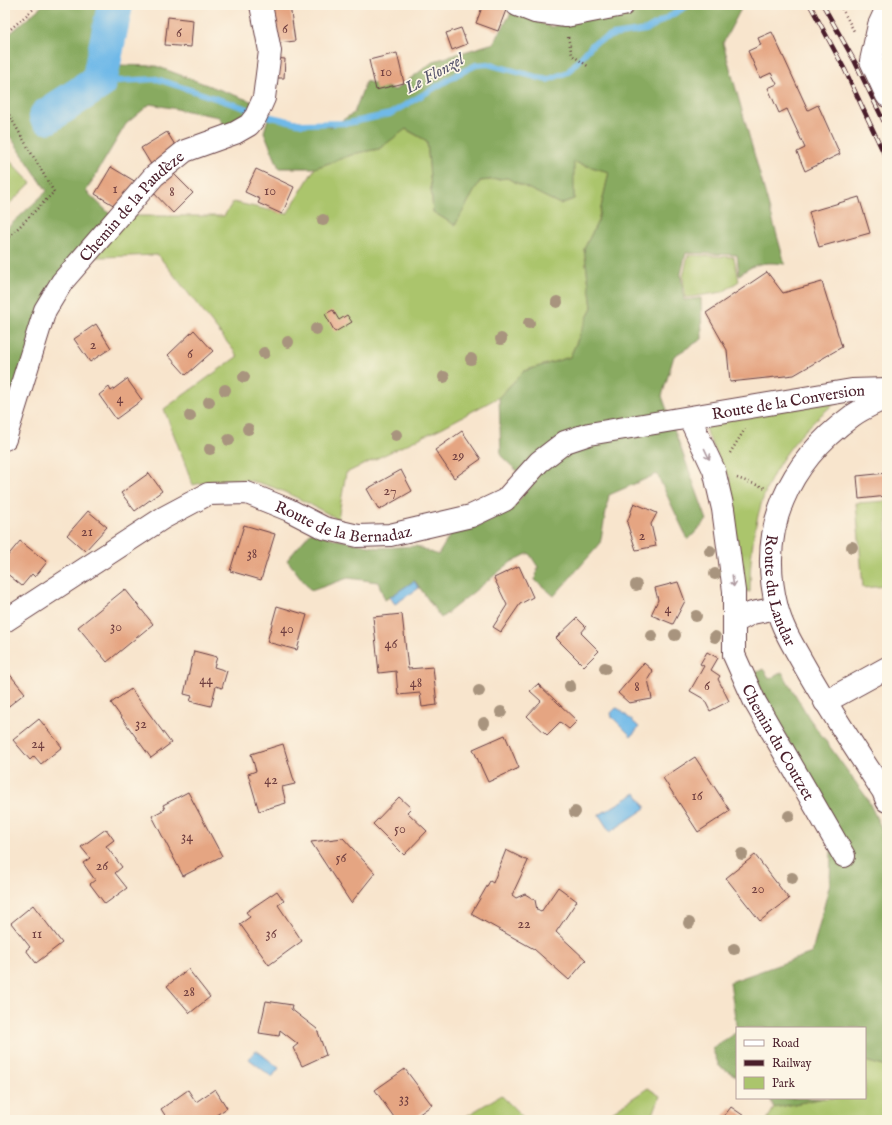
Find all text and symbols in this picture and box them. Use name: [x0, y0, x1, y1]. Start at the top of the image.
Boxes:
house number: 6: [282, 20, 289, 38]
house number: 6: [176, 24, 183, 42]
water label: Le Flonzel: [401, 49, 470, 100]
house number: 10: [380, 63, 392, 81]
street label: Chemin de la Paudèze: [76, 148, 189, 267]
house number: 1: [112, 180, 118, 198]
house number: 10: [264, 182, 276, 200]
house number: 8: [169, 183, 175, 201]
house number: 2: [90, 336, 97, 354]
house number: 6: [187, 345, 194, 363]
street label: Route de la Conversion: [710, 381, 866, 425]
house number: 4: [117, 390, 124, 408]
house number: 29: [452, 447, 464, 465]
one-way arrow: [704, 448, 711, 460]
house number: 27: [384, 482, 396, 500]
street label: Route de la Bernadaz: [272, 497, 414, 548]
house number: 21: [81, 523, 93, 541]
house number: 2: [639, 527, 646, 545]
street label: Route du Landar: [759, 533, 800, 650]
house number: 38: [247, 545, 257, 563]
one-way arrow: [729, 574, 736, 587]
house number: 4: [665, 600, 672, 618]
house number: 30: [110, 618, 122, 636]
house number: 40: [280, 620, 294, 638]
house number: 46: [385, 635, 398, 653]
house number: 44: [199, 671, 213, 689]
house number: 48: [410, 674, 422, 692]
house number: 6: [704, 677, 711, 695]
house number: 8: [634, 678, 640, 696]
street label: Chemin du Coutzet: [736, 682, 818, 805]
house number: 32: [135, 715, 147, 733]
house number: 24: [31, 735, 45, 753]
house number: 42: [264, 771, 278, 789]
house number: 16: [691, 787, 704, 805]
house number: 50: [394, 820, 406, 838]
house number: 34: [181, 828, 193, 846]
house number: 56: [336, 849, 348, 867]
house number: 26: [96, 857, 109, 875]
house number: 20: [751, 880, 765, 898]
house number: 22: [517, 915, 531, 933]
house number: 11: [32, 925, 42, 943]
house number: 36: [265, 925, 278, 943]
house number: 28: [183, 983, 195, 1001]
legend: [736, 1027, 866, 1099]
text: Road: [772, 1036, 800, 1051]
text: Railway: [772, 1056, 811, 1071]
text: Park: [772, 1076, 795, 1091]
house number: 33: [399, 1090, 409, 1108]

